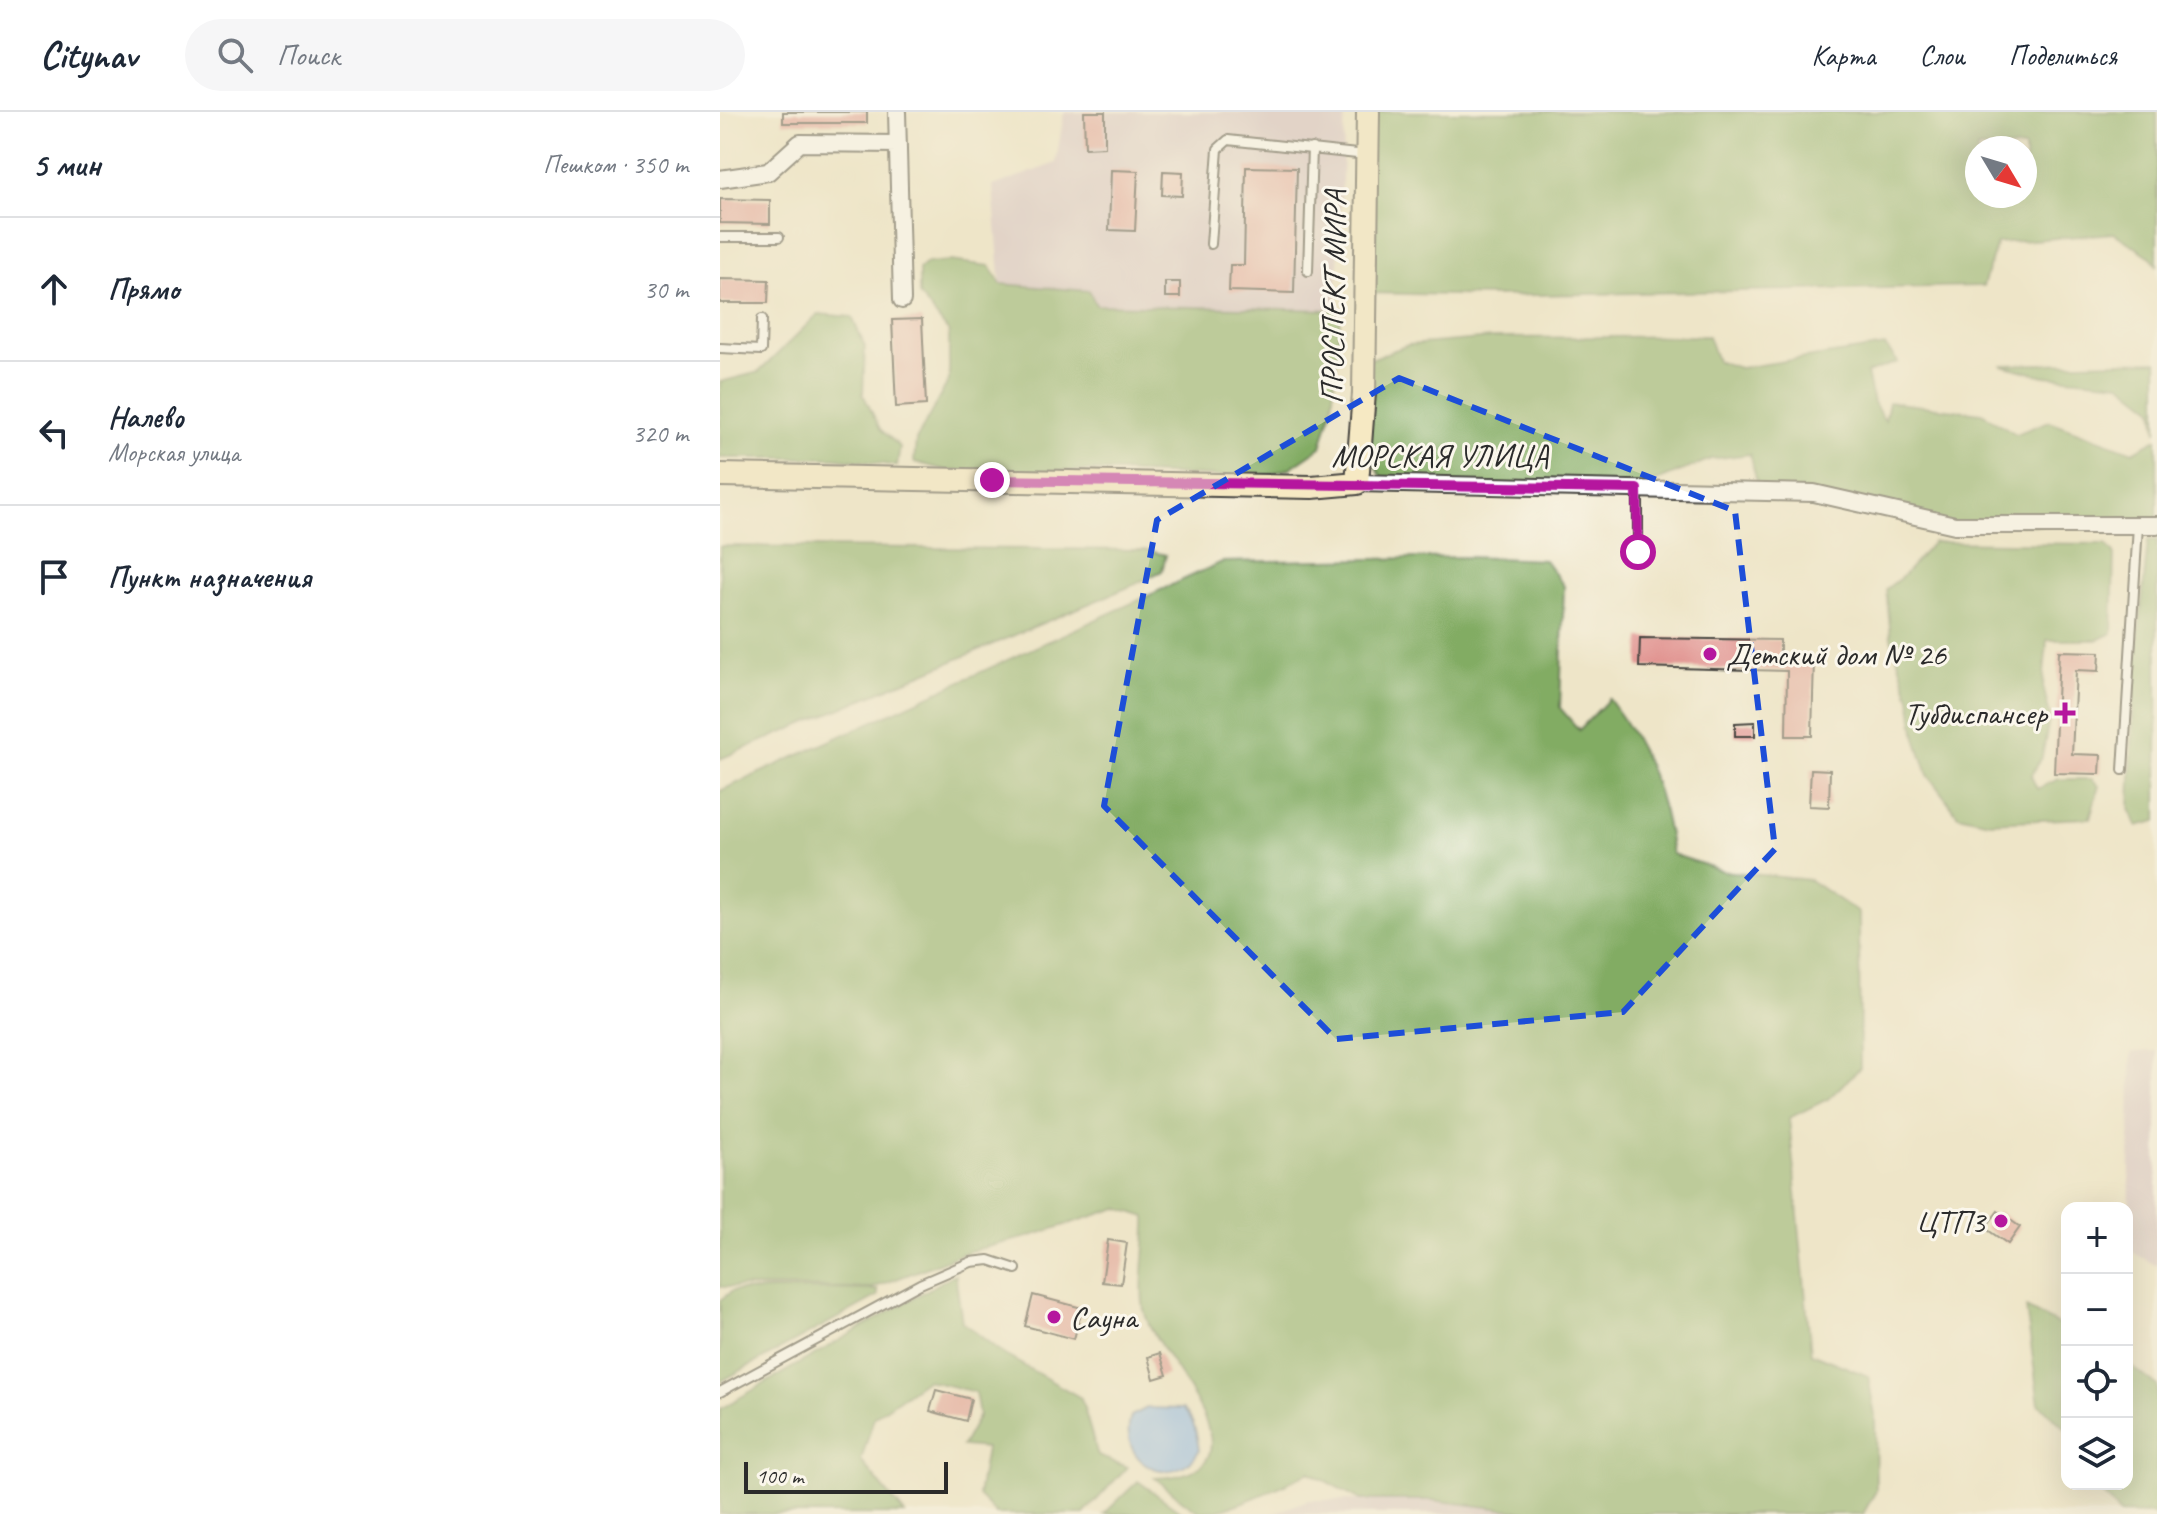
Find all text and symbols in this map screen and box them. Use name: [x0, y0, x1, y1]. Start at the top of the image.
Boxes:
search box: [185, 19, 745, 91]
text: Citynav: [40, 32, 137, 79]
icon: search: [213, 33, 257, 77]
text: Поиск: [277, 36, 340, 74]
text: Карта: [1812, 38, 1876, 73]
text: Слои: [1920, 38, 1965, 73]
text: Поделиться: [2009, 38, 2117, 73]
north arrow: [1965, 136, 2037, 208]
text: 5 мин: [32, 143, 101, 186]
text: Пешком · 350 m: [543, 148, 688, 181]
street label: ПРОСПЕКТ МИРА: [1311, 188, 1356, 404]
icon: ahead: [32, 267, 76, 311]
text: Прямо: [108, 270, 179, 308]
text: 30 m: [644, 273, 688, 306]
text: Налево: [108, 398, 184, 436]
icon: left: [32, 411, 76, 455]
text: 320 m: [632, 417, 688, 450]
street label: МОРСКАЯ УЛИЦА: [1331, 435, 1549, 476]
text: Морская улица: [108, 436, 240, 469]
route end: [974, 462, 1010, 498]
route start: [1620, 534, 1656, 570]
icon: arrive: [32, 555, 76, 599]
text: Пункт назначения: [108, 558, 311, 596]
place label: Детский дом № 26: [1726, 634, 1948, 675]
marker: Детский дом № 26: [1701, 645, 1719, 663]
place label: Тубдиспансер: [1904, 693, 2049, 734]
marker: Тубдиспансер: [2054, 702, 2076, 724]
place label: ЦТП3: [1916, 1201, 1988, 1242]
map controls: [2061, 1202, 2133, 1490]
button: +: [2061, 1202, 2133, 1274]
marker: ЦТП3: [1992, 1212, 2010, 1230]
button: −: [2061, 1274, 2133, 1346]
place label: Сауна: [1070, 1297, 1140, 1338]
marker: Сауна: [1045, 1308, 1063, 1326]
button: locate: [2061, 1346, 2133, 1418]
button: layers: [2061, 1418, 2133, 1490]
scale bar: [744, 1458, 948, 1494]
text: 100 m: [756, 1462, 803, 1490]

